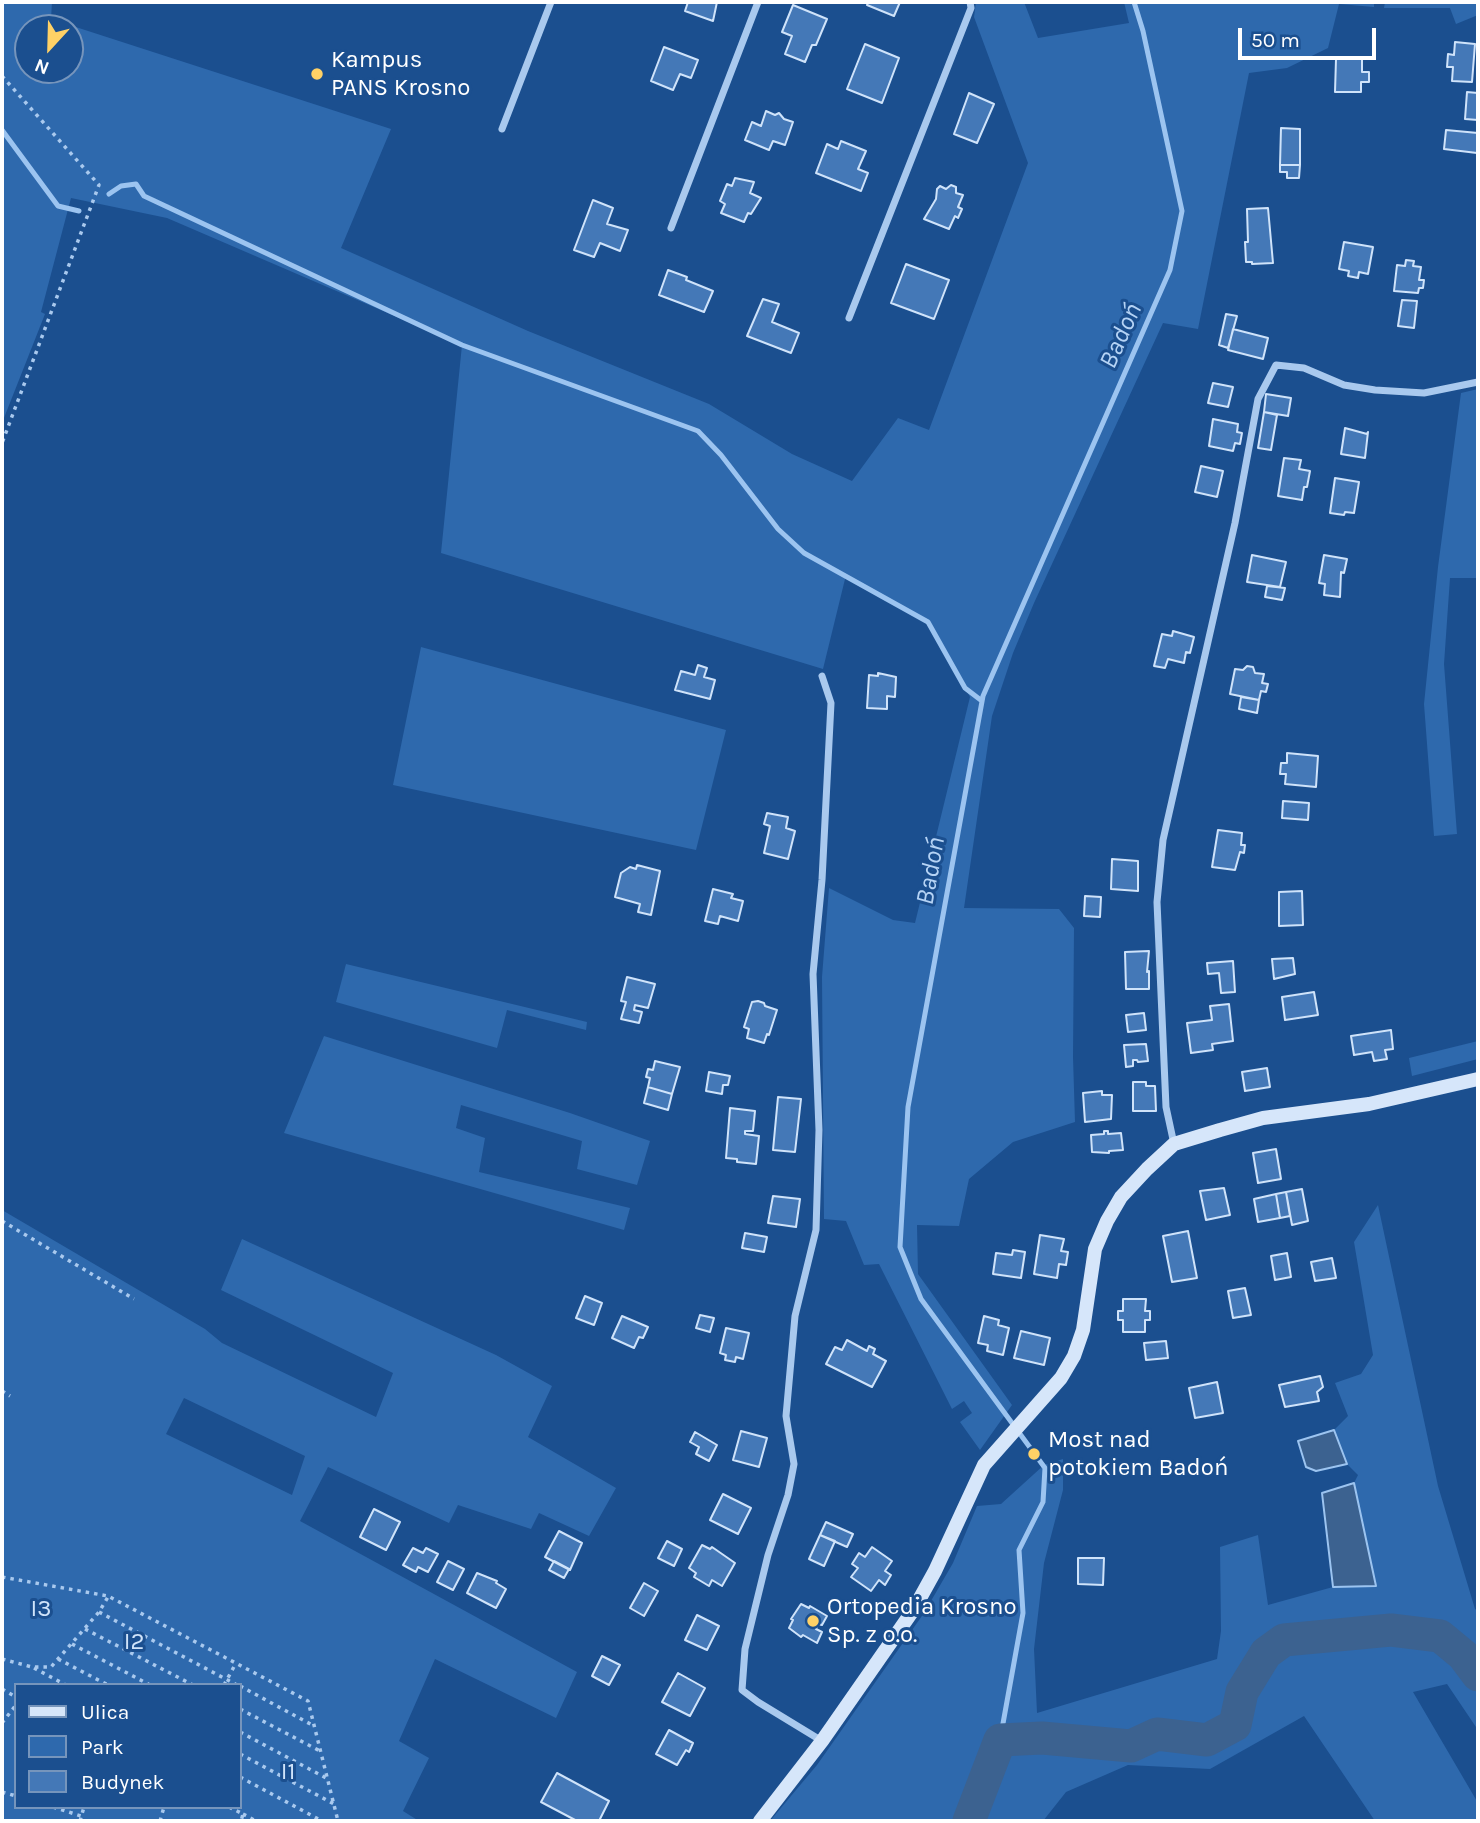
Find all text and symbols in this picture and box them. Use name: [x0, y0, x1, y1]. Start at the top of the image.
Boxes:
north arrow: [14, 14, 84, 84]
scale bar: [1242, 14, 1380, 58]
text: 50 m: [1251, 28, 1300, 52]
place label: Kampus PANS Krosno: [331, 46, 470, 102]
text: N: [31, 54, 52, 79]
marker: Kampus PANS Krosno: [309, 66, 325, 82]
water label: Badoń: [1093, 298, 1149, 374]
water label: Badoń: [910, 835, 952, 907]
place label: Most nad potokiem Badoń: [1048, 1426, 1228, 1482]
marker: Most nad potokiem Badoń: [1026, 1446, 1042, 1462]
place label: Ortopedia Krosno Sp. z o.o.: [827, 1593, 1017, 1649]
park label: I3: [31, 1595, 51, 1623]
marker: Ortopedia Krosno Sp. z o.o.: [805, 1613, 821, 1629]
park label: I2: [124, 1628, 144, 1656]
legend: [14, 1683, 242, 1809]
text: Ulica: [81, 1700, 129, 1724]
text: Park: [81, 1735, 124, 1759]
park label: I1: [281, 1758, 295, 1786]
text: Budynek: [81, 1770, 164, 1794]

